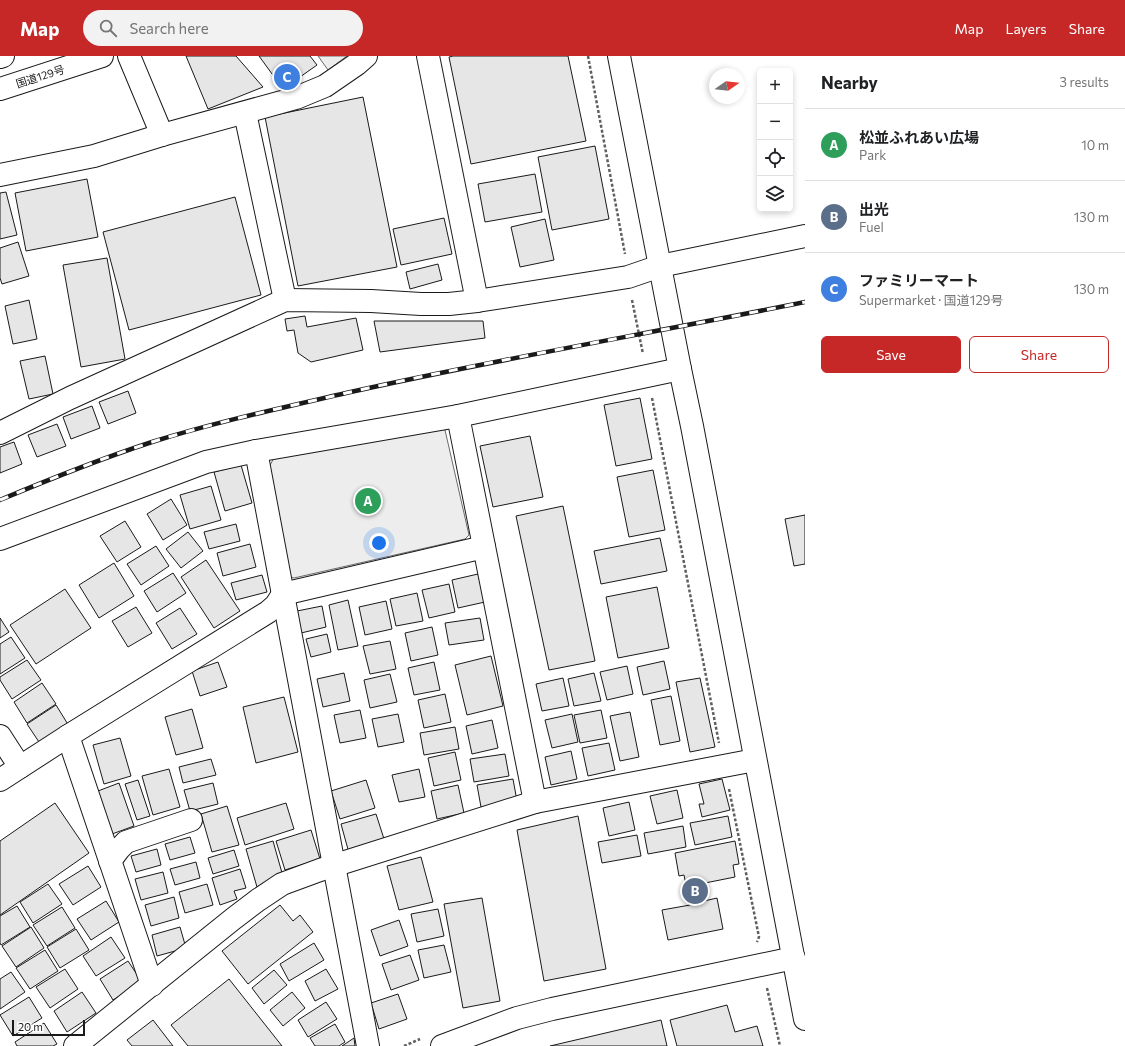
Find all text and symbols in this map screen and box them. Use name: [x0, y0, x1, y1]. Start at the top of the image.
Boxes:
search box: [83, 10, 363, 46]
text: Map: [20, 17, 59, 40]
icon: search: [97, 17, 119, 39]
text: Search here: [129, 19, 209, 37]
text: Map: [955, 20, 983, 37]
text: Layers: [1005, 20, 1047, 37]
text: Share: [1069, 20, 1105, 37]
street label: 国道129号: [14, 62, 66, 90]
pin: C: [274, 62, 300, 92]
north arrow: [709, 68, 745, 104]
map controls: [757, 68, 793, 212]
button: +: [757, 68, 793, 104]
text: Nearby: [821, 72, 878, 93]
text: 3 results: [1060, 74, 1109, 90]
button: −: [757, 104, 793, 140]
text: 松並ふれあい広場: [859, 128, 979, 146]
text: A: [829, 137, 839, 153]
text: 10 m: [1081, 137, 1109, 153]
button: locate: [757, 140, 793, 176]
text: Park: [859, 147, 886, 163]
button: layers: [757, 176, 793, 212]
text: 出光: [859, 200, 889, 218]
text: B: [830, 209, 838, 225]
text: 130 m: [1074, 209, 1109, 225]
text: Fuel: [859, 219, 884, 235]
text: ファミリーマート: [859, 271, 979, 289]
text: C: [830, 281, 838, 297]
text: 130 m: [1074, 281, 1109, 297]
text: Supermarket · 国道129号: [859, 292, 1003, 308]
button: Save: [821, 336, 961, 373]
button: Share: [969, 336, 1109, 373]
pin: A: [355, 486, 381, 516]
your location: [369, 533, 389, 553]
pin: B: [682, 876, 708, 906]
scale bar: [12, 1018, 85, 1037]
text: 20 m: [18, 1020, 43, 1033]

